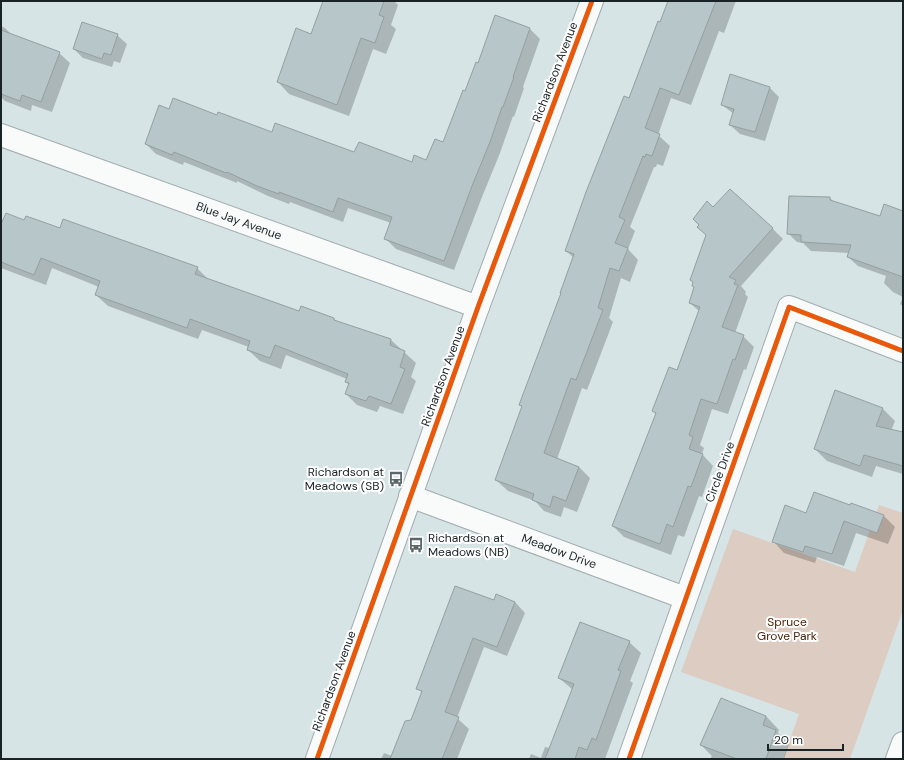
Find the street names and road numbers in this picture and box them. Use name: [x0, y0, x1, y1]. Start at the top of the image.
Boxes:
street label: Richardson Avenue: [529, 19, 582, 124]
street label: Blue Jay Avenue: [194, 198, 284, 244]
street label: Richardson Avenue: [417, 323, 469, 429]
street label: Circle Drive: [702, 439, 738, 505]
street label: Meadow Drive: [519, 530, 599, 573]
street label: Richardson Avenue: [308, 628, 360, 734]

